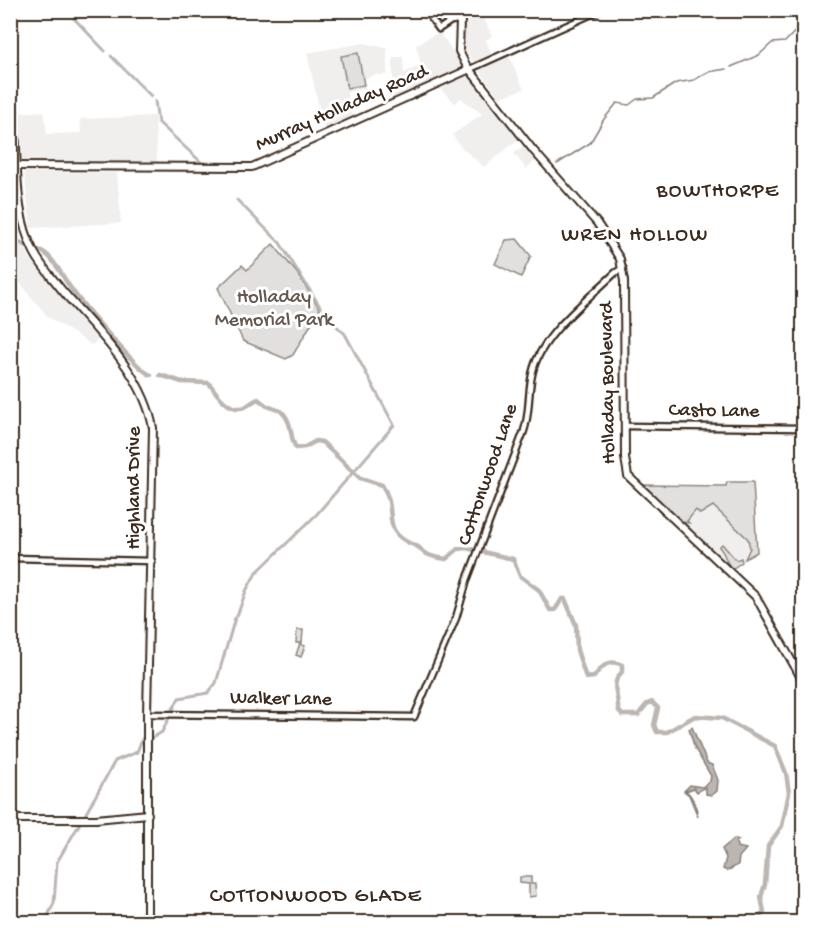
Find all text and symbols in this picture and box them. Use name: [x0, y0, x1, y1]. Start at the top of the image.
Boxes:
street label: Murray Holladay Road: [252, 60, 434, 157]
district label: BOWTHORPE: [655, 180, 780, 205]
district label: WREN HOLLOW: [561, 224, 709, 249]
park label: Holladay Memorial Park: [215, 287, 335, 333]
street label: Holladay Boulevard: [596, 299, 622, 464]
street label: Cottonwood Lane: [454, 400, 524, 549]
street label: Casto Lane: [668, 400, 760, 424]
street label: Highland Drive: [124, 426, 147, 549]
street label: Walker Lane: [230, 688, 333, 712]
district label: COTTONWOOD GLADE: [210, 885, 422, 910]

